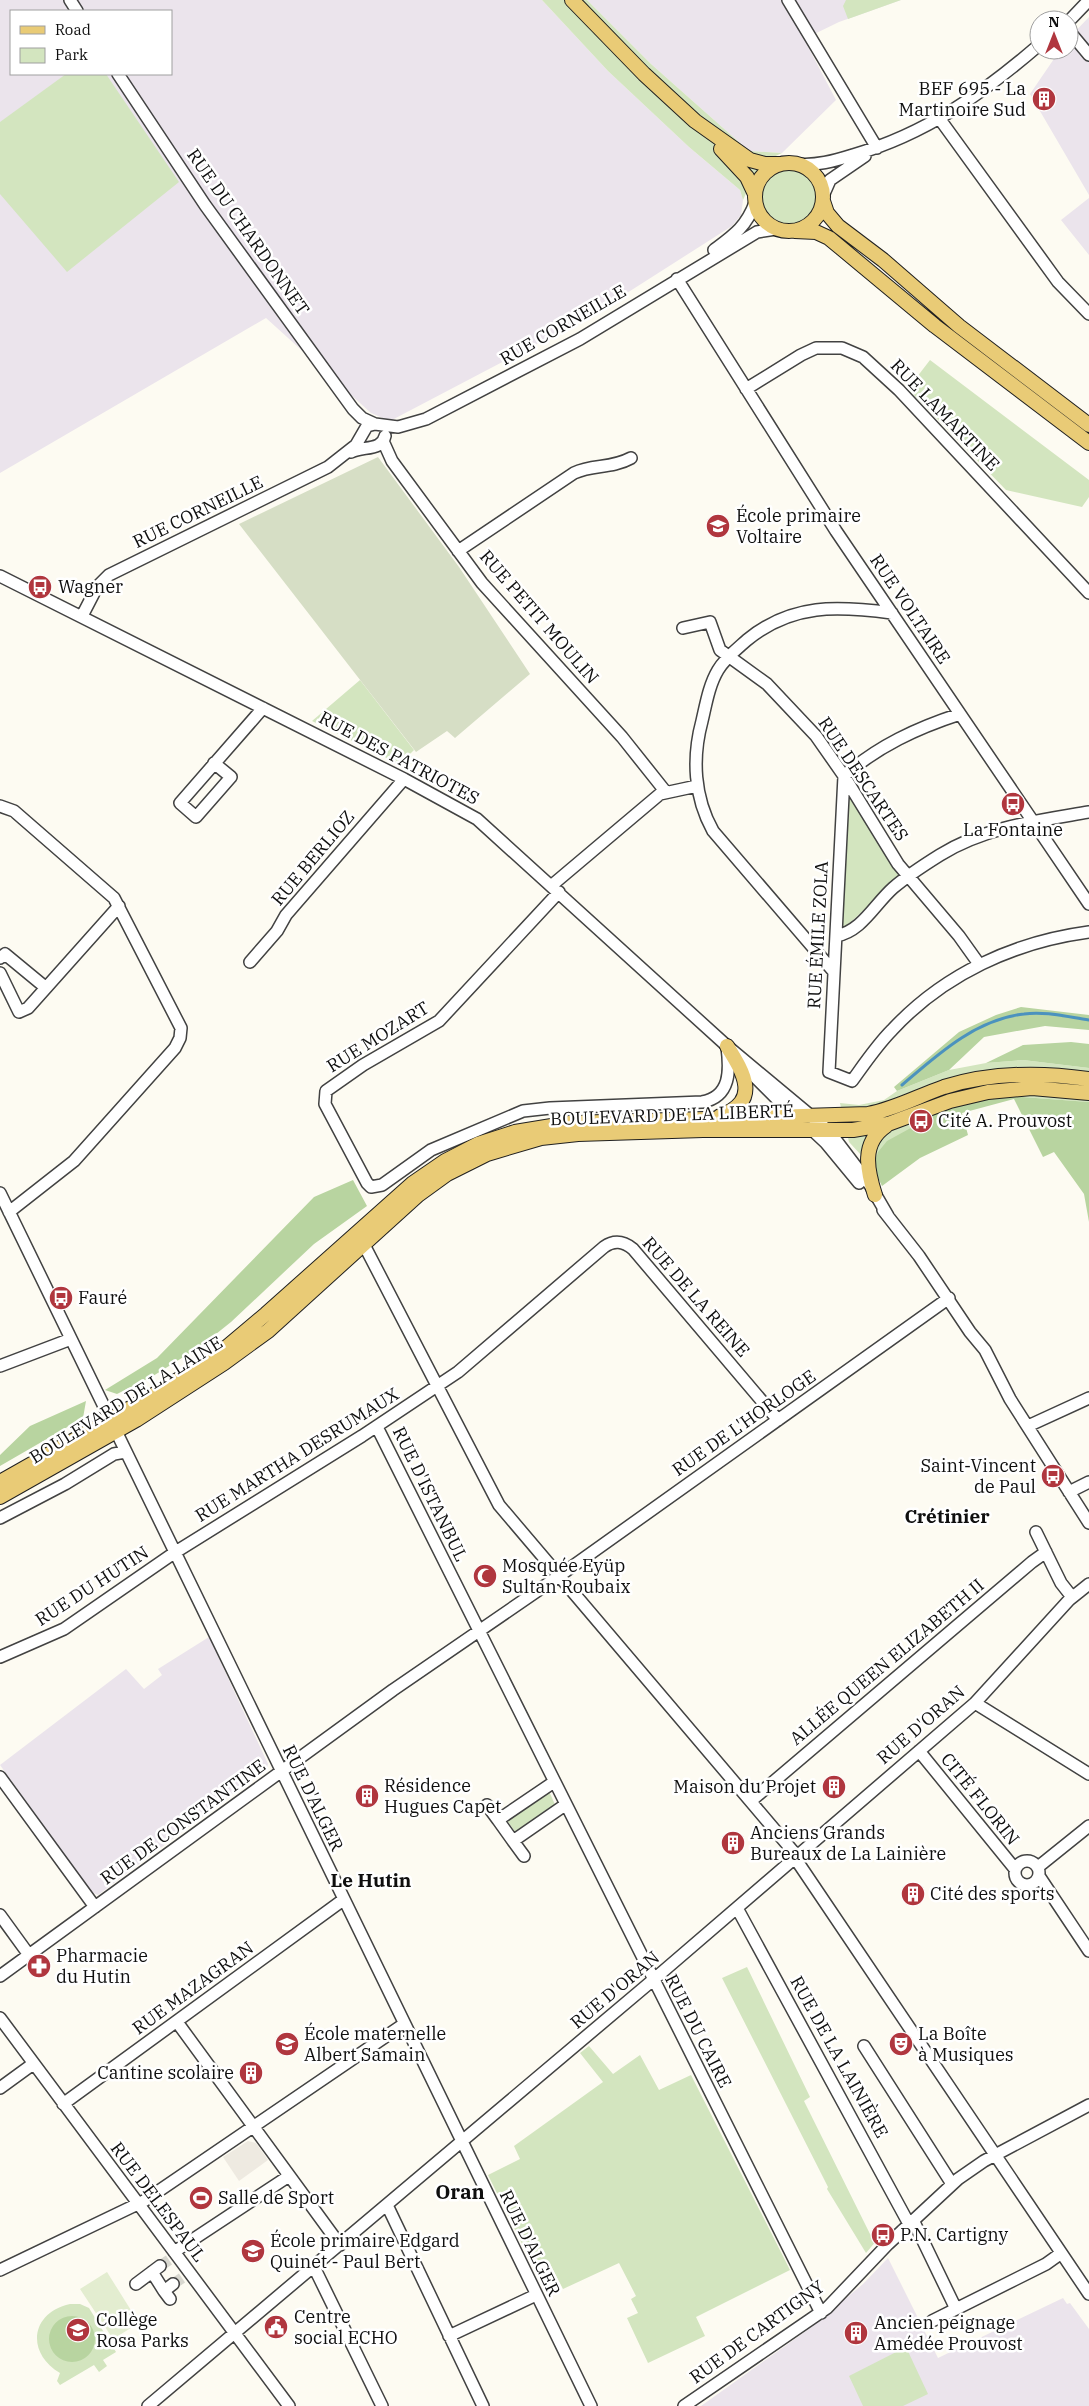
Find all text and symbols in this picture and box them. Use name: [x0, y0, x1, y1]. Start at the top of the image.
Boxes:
legend: [10, 10, 172, 75]
north arrow: [1029, 10, 1079, 60]
text: N: [1048, 13, 1060, 31]
text: Road: [55, 20, 91, 39]
text: Park: [55, 45, 88, 64]
place label: BEF 695 - La Martinoire Sud: [899, 77, 1026, 121]
building icon: BEF 695 - La Martinoire Sud: [1031, 86, 1057, 112]
street label: RUE DU CHARDONNET: [182, 144, 315, 320]
street label: RUE CORNEILLE: [496, 279, 630, 370]
street label: RUE LAMARTINE: [886, 354, 1005, 476]
street label: RUE CORNEILLE: [129, 470, 267, 553]
place label: École primaire Voltaire: [736, 504, 861, 548]
school or university icon: École primaire Voltaire: [705, 513, 731, 539]
street label: RUE PETIT MOULIN: [475, 545, 604, 688]
street label: RUE VOLTAIRE: [865, 549, 956, 668]
bus stop icon: Wagner: [27, 574, 53, 600]
place label: Wagner: [58, 575, 123, 598]
street label: RUE DES PATRIOTES: [315, 706, 483, 810]
street label: RUE DESCARTES: [813, 712, 913, 845]
bus stop icon: La Fontaine: [1000, 791, 1026, 817]
street label: RUE BERLIOZ: [266, 805, 359, 910]
place label: La Fontaine: [963, 818, 1063, 841]
street label: RUE ÉMILE ZOLA: [802, 860, 833, 1009]
street label: RUE MOZART: [322, 996, 433, 1077]
street label: BOULEVARD DE LA LIBERTÉ: [550, 1099, 794, 1130]
bus stop icon: Cité A. Prouvost: [908, 1108, 934, 1134]
place label: Cité A. Prouvost: [938, 1109, 1072, 1132]
street label: RUE DE LA REINE: [638, 1232, 755, 1362]
bus stop icon: Fauré: [48, 1285, 74, 1311]
place label: Fauré: [78, 1286, 127, 1309]
street label: BOULEVARD DE LA LAINE: [25, 1331, 227, 1469]
street label: RUE DE L'HORLOGE: [667, 1364, 820, 1481]
street label: RUE MARTHA DESRUMAUX: [191, 1382, 403, 1527]
street label: RUE D'ISTANBUL: [388, 1423, 473, 1565]
place label: Saint-Vincent de Paul: [920, 1454, 1036, 1498]
bus stop icon: Saint-Vincent de Paul: [1040, 1463, 1066, 1489]
district label: Crétinier: [904, 1504, 990, 1528]
street label: RUE DU HUTIN: [31, 1540, 153, 1631]
place label: Mosquée Eyüp Sultan Roubaix: [502, 1554, 631, 1598]
mosque icon: Mosquée Eyüp Sultan Roubaix: [472, 1563, 498, 1589]
street label: ALLÉE QUEEN ELIZABETH II: [785, 1573, 989, 1750]
street label: RUE D'ORAN: [872, 1680, 969, 1769]
street label: RUE D'ALGER: [278, 1741, 349, 1855]
street label: CITÉ FLORIN: [936, 1748, 1025, 1850]
street label: RUE DE CONSTANTINE: [96, 1754, 270, 1889]
place label: Résidence Hugues Capet: [384, 1774, 501, 1818]
building icon: Maison du Projet: [821, 1774, 847, 1800]
place label: Maison du Projet: [673, 1775, 816, 1798]
building icon: Résidence Hugues Capet: [354, 1783, 380, 1809]
place label: Anciens Grands Bureaux de La Lainière: [750, 1821, 946, 1865]
building icon: Anciens Grands Bureaux de La Lainière: [720, 1830, 746, 1856]
district label: Le Hutin: [331, 1868, 412, 1892]
building icon: Cité des sports: [900, 1881, 926, 1907]
place label: Cité des sports: [930, 1882, 1055, 1905]
street label: RUE MAZAGRAN: [128, 1936, 258, 2039]
place label: Pharmacie du Hutin: [56, 1944, 148, 1988]
street label: RUE D'ORAN: [566, 1946, 664, 2033]
pharmacy icon: Pharmacie du Hutin: [26, 1953, 52, 1979]
street label: RUE DU CAIRE: [660, 1970, 737, 2091]
street label: RUE DE LA LAINIÈRE: [785, 1972, 893, 2142]
place label: École maternelle Albert Samain: [304, 2022, 446, 2066]
place label: La Boîte à Musiques: [918, 2022, 1014, 2066]
school or university icon: École maternelle Albert Samain: [274, 2031, 300, 2057]
theatre icon: La Boîte à Musiques: [888, 2031, 914, 2057]
building icon: Cantine scolaire: [238, 2060, 264, 2086]
place label: Cantine scolaire: [97, 2061, 234, 2084]
street label: RUE DELESPAUL: [106, 2137, 211, 2266]
district label: Oran: [435, 2178, 485, 2205]
sports icon: Salle de Sport: [188, 2185, 214, 2211]
place label: Salle de Sport: [218, 2186, 334, 2209]
street label: RUE D'ALGER: [495, 2186, 566, 2300]
bus stop icon: P.N. Cartigny: [870, 2222, 896, 2248]
place label: P.N. Cartigny: [900, 2223, 1009, 2246]
place label: École primaire Edgard Quinet - Paul Bert: [270, 2229, 460, 2273]
school or university icon: École primaire Edgard Quinet - Paul Bert: [240, 2238, 266, 2264]
street label: RUE DE CARTIGNY: [685, 2275, 829, 2388]
place label: Centre social ECHO: [294, 2305, 398, 2349]
place label: Collège Rosa Parks: [96, 2308, 189, 2352]
place label: Ancien peignage Amédée Prouvost: [874, 2311, 1023, 2355]
public building icon: Centre social ECHO: [263, 2314, 289, 2340]
school or university icon: Collège Rosa Parks: [65, 2317, 91, 2343]
building icon: Ancien peignage Amédée Prouvost: [843, 2320, 869, 2346]

